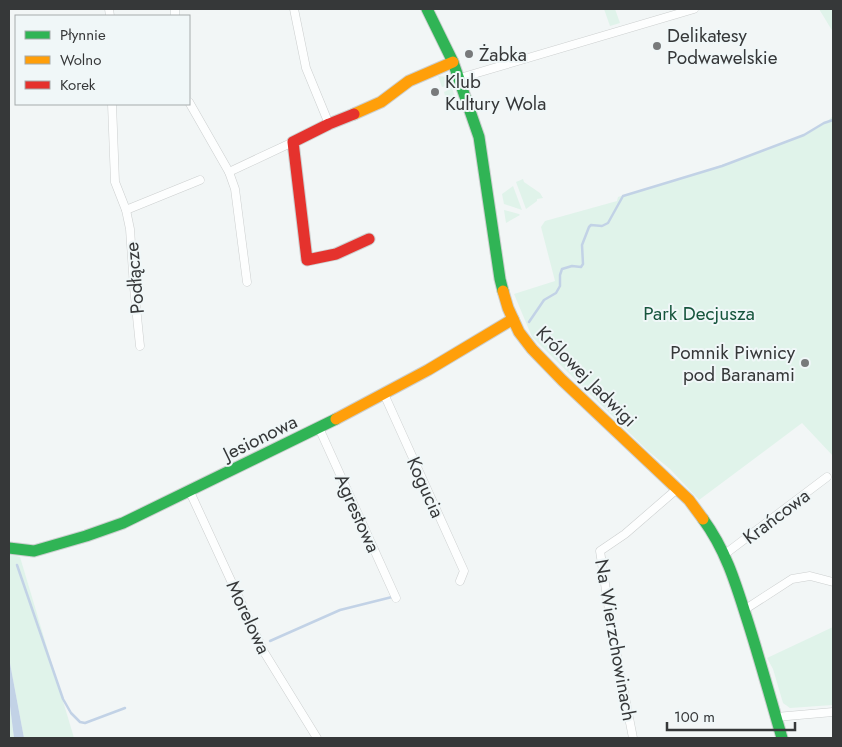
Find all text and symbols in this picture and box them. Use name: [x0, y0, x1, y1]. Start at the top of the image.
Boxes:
legend: [15, 15, 190, 105]
place label: Delikatesy Podwawelskie: [667, 22, 778, 71]
text: Płynnie: [60, 24, 106, 46]
marker: Delikatesy Podwawelskie: [651, 40, 663, 52]
place label: Żabka: [479, 41, 527, 68]
marker: Żabka: [463, 48, 475, 60]
text: Wolno: [60, 49, 101, 71]
place label: Klub Kultury Wola: [445, 68, 546, 117]
text: Korek: [60, 74, 96, 96]
marker: Klub Kultury Wola: [429, 86, 441, 98]
street label: Podłącze: [118, 241, 151, 315]
park label: Park Decjusza: [643, 300, 755, 327]
street label: Królowej Jadwigi: [530, 320, 643, 433]
place label: Pomnik Piwnicy pod Baranami: [670, 339, 796, 388]
marker: Pomnik Piwnicy pod Baranami: [799, 357, 811, 369]
street label: Jesionowa: [216, 408, 302, 468]
street label: Kogucia: [400, 452, 451, 522]
street label: Agrestowa: [328, 469, 387, 557]
street label: Krańcowa: [737, 482, 815, 551]
street label: Na Wierzchowinach: [588, 557, 643, 723]
street label: Morelowa: [220, 576, 277, 658]
scale bar: [667, 700, 794, 732]
text: 100 m: [674, 706, 715, 728]

